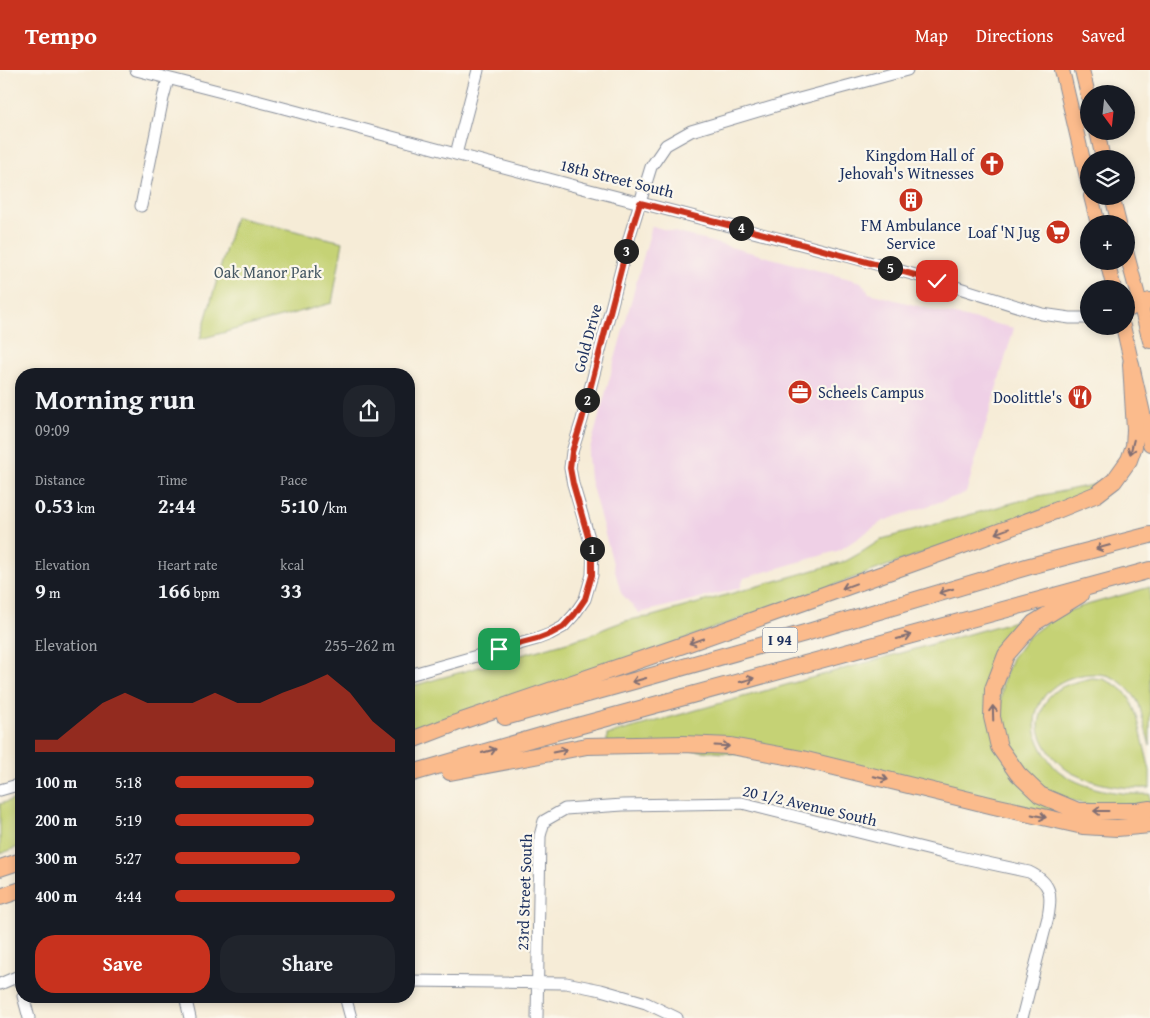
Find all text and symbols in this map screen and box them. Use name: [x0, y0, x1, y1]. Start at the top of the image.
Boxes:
text: Tempo: [25, 18, 97, 53]
text: Map: [915, 22, 948, 49]
text: Directions: [976, 22, 1053, 49]
text: Saved: [1081, 22, 1125, 49]
north arrow: [1080, 85, 1135, 140]
map controls: [1080, 85, 1135, 335]
place label: Kingdom Hall of Jehovah's Witnesses: [838, 143, 976, 185]
button: layers: [1080, 150, 1135, 205]
church icon: Kingdom Hall of Jehovah's Witnesses: [979, 151, 1005, 177]
street label: 18th Street South: [557, 152, 677, 204]
building icon: FM Ambulance Service: [898, 187, 924, 213]
place label: FM Ambulance Service: [861, 213, 961, 255]
button: +: [1080, 215, 1135, 270]
pin: 4: [728, 216, 754, 240]
text: 4: [738, 218, 745, 238]
supermarket icon: Loaf 'N Jug: [1045, 219, 1071, 245]
place label: Loaf 'N Jug: [968, 220, 1040, 244]
pin: 3: [614, 238, 638, 264]
text: 3: [623, 241, 630, 261]
pin: 5: [878, 256, 902, 280]
text: 5: [887, 258, 894, 278]
park label: Oak Manor Park: [214, 260, 323, 284]
pin: [916, 260, 958, 302]
icon: check: [923, 267, 951, 295]
button: −: [1080, 280, 1135, 335]
street label: Gold Drive: [566, 301, 608, 375]
text: Morning run: [35, 378, 195, 419]
office icon: Scheels Campus: [787, 379, 813, 405]
place label: Scheels Campus: [818, 380, 924, 404]
restaurant icon: Doolittle's: [1067, 384, 1093, 410]
button: share: [343, 385, 395, 437]
place label: Doolittle's: [993, 385, 1062, 409]
pin: 2: [574, 388, 600, 412]
text: 2: [584, 390, 591, 410]
text: 09:09: [35, 418, 70, 442]
one-way arrow: [1127, 438, 1136, 454]
text: Distance: [35, 470, 85, 490]
text: Time: [158, 470, 187, 490]
text: Pace: [280, 470, 307, 490]
text: 0.53: [35, 490, 74, 521]
text: 2:44: [158, 490, 196, 521]
text: 5:10: [280, 490, 319, 521]
text: km: [74, 498, 95, 518]
text: /km: [319, 498, 347, 518]
one-way arrow: [995, 527, 1010, 536]
pin: 1: [580, 536, 604, 562]
text: 1: [589, 539, 596, 559]
one-way arrow: [1095, 543, 1111, 553]
text: Elevation: [35, 555, 90, 575]
text: Heart rate: [158, 555, 218, 575]
text: kcal: [280, 555, 304, 575]
text: 9: [35, 575, 46, 606]
text: 166: [158, 575, 190, 606]
text: 33: [280, 575, 302, 606]
one-way arrow: [842, 582, 858, 591]
text: m: [46, 583, 60, 603]
text: bpm: [190, 583, 220, 603]
one-way arrow: [939, 587, 955, 597]
pin: [478, 628, 520, 670]
road number: I 94: [762, 628, 798, 652]
one-way arrow: [895, 632, 911, 641]
text: Elevation: [35, 633, 98, 657]
text: 255–262 m: [325, 633, 395, 657]
icon: arrive: [485, 635, 513, 663]
one-way arrow: [689, 637, 705, 646]
one-way arrow: [631, 675, 647, 685]
one-way arrow: [739, 675, 755, 684]
one-way arrow: [988, 705, 998, 721]
one-way arrow: [713, 741, 729, 750]
one-way arrow: [481, 746, 497, 756]
one-way arrow: [551, 746, 567, 756]
text: 100 m: [35, 770, 77, 794]
text: 5:18: [115, 770, 142, 794]
one-way arrow: [872, 774, 888, 783]
street label: 20 1/2 Avenue South: [740, 778, 880, 832]
one-way arrow: [1094, 806, 1110, 816]
text: 200 m: [35, 808, 77, 832]
text: 5:19: [115, 808, 142, 832]
one-way arrow: [1030, 812, 1046, 821]
street label: 23rd Street South: [510, 833, 538, 951]
text: 300 m: [35, 846, 77, 870]
text: 5:27: [115, 846, 142, 870]
text: 400 m: [35, 884, 77, 908]
text: 4:44: [115, 884, 142, 908]
button: Save: [35, 935, 210, 993]
button: Share: [220, 935, 395, 993]

